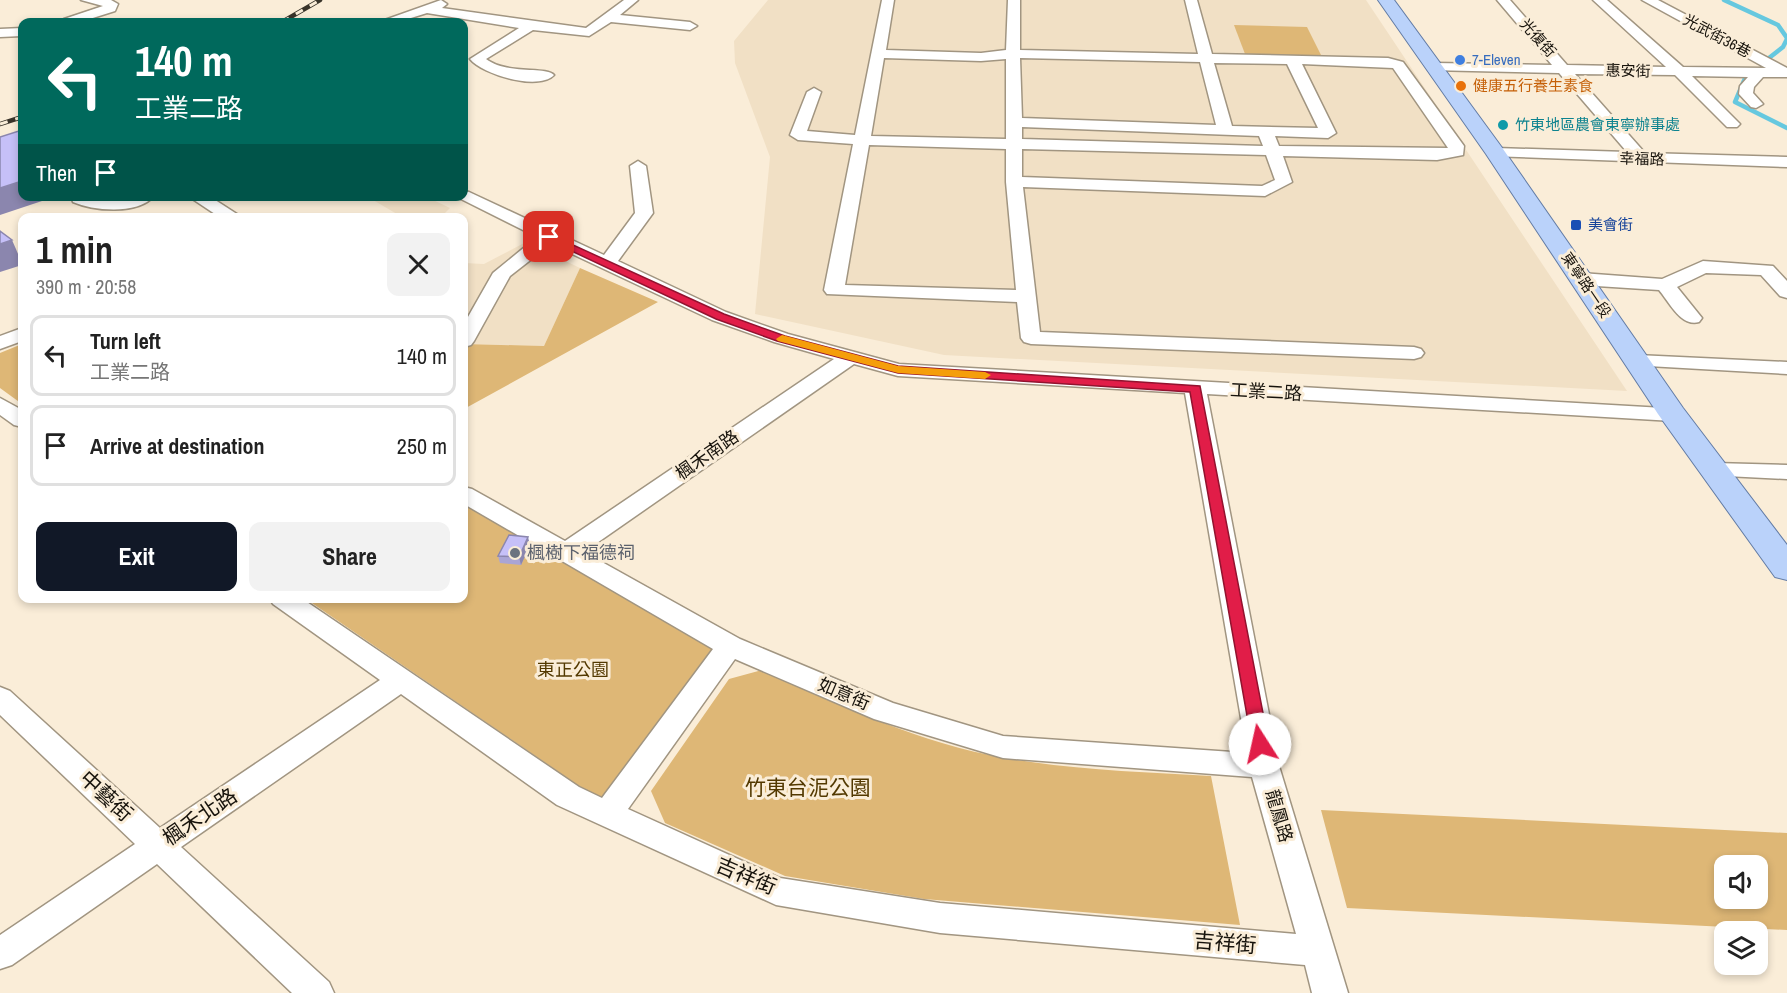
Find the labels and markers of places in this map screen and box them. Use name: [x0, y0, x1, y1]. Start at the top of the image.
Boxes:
place label: 7-Eleven: [1472, 49, 1521, 70]
marker: 7-Eleven: [1453, 53, 1467, 67]
place label: 健康五行養生素食: [1473, 75, 1593, 96]
marker: 健康五行養生素食: [1454, 79, 1468, 93]
place label: 竹東地區農會東寧辦事處: [1515, 114, 1680, 135]
marker: 竹東地區農會東寧辦事處: [1496, 118, 1510, 132]
pin: [523, 211, 574, 262]
place label: 美會街: [1588, 214, 1633, 235]
marker: 美會街: [1569, 218, 1583, 232]
place label: 楓樹下福德祠: [527, 540, 635, 565]
marker: 楓樹下福德祠: [508, 546, 522, 560]

